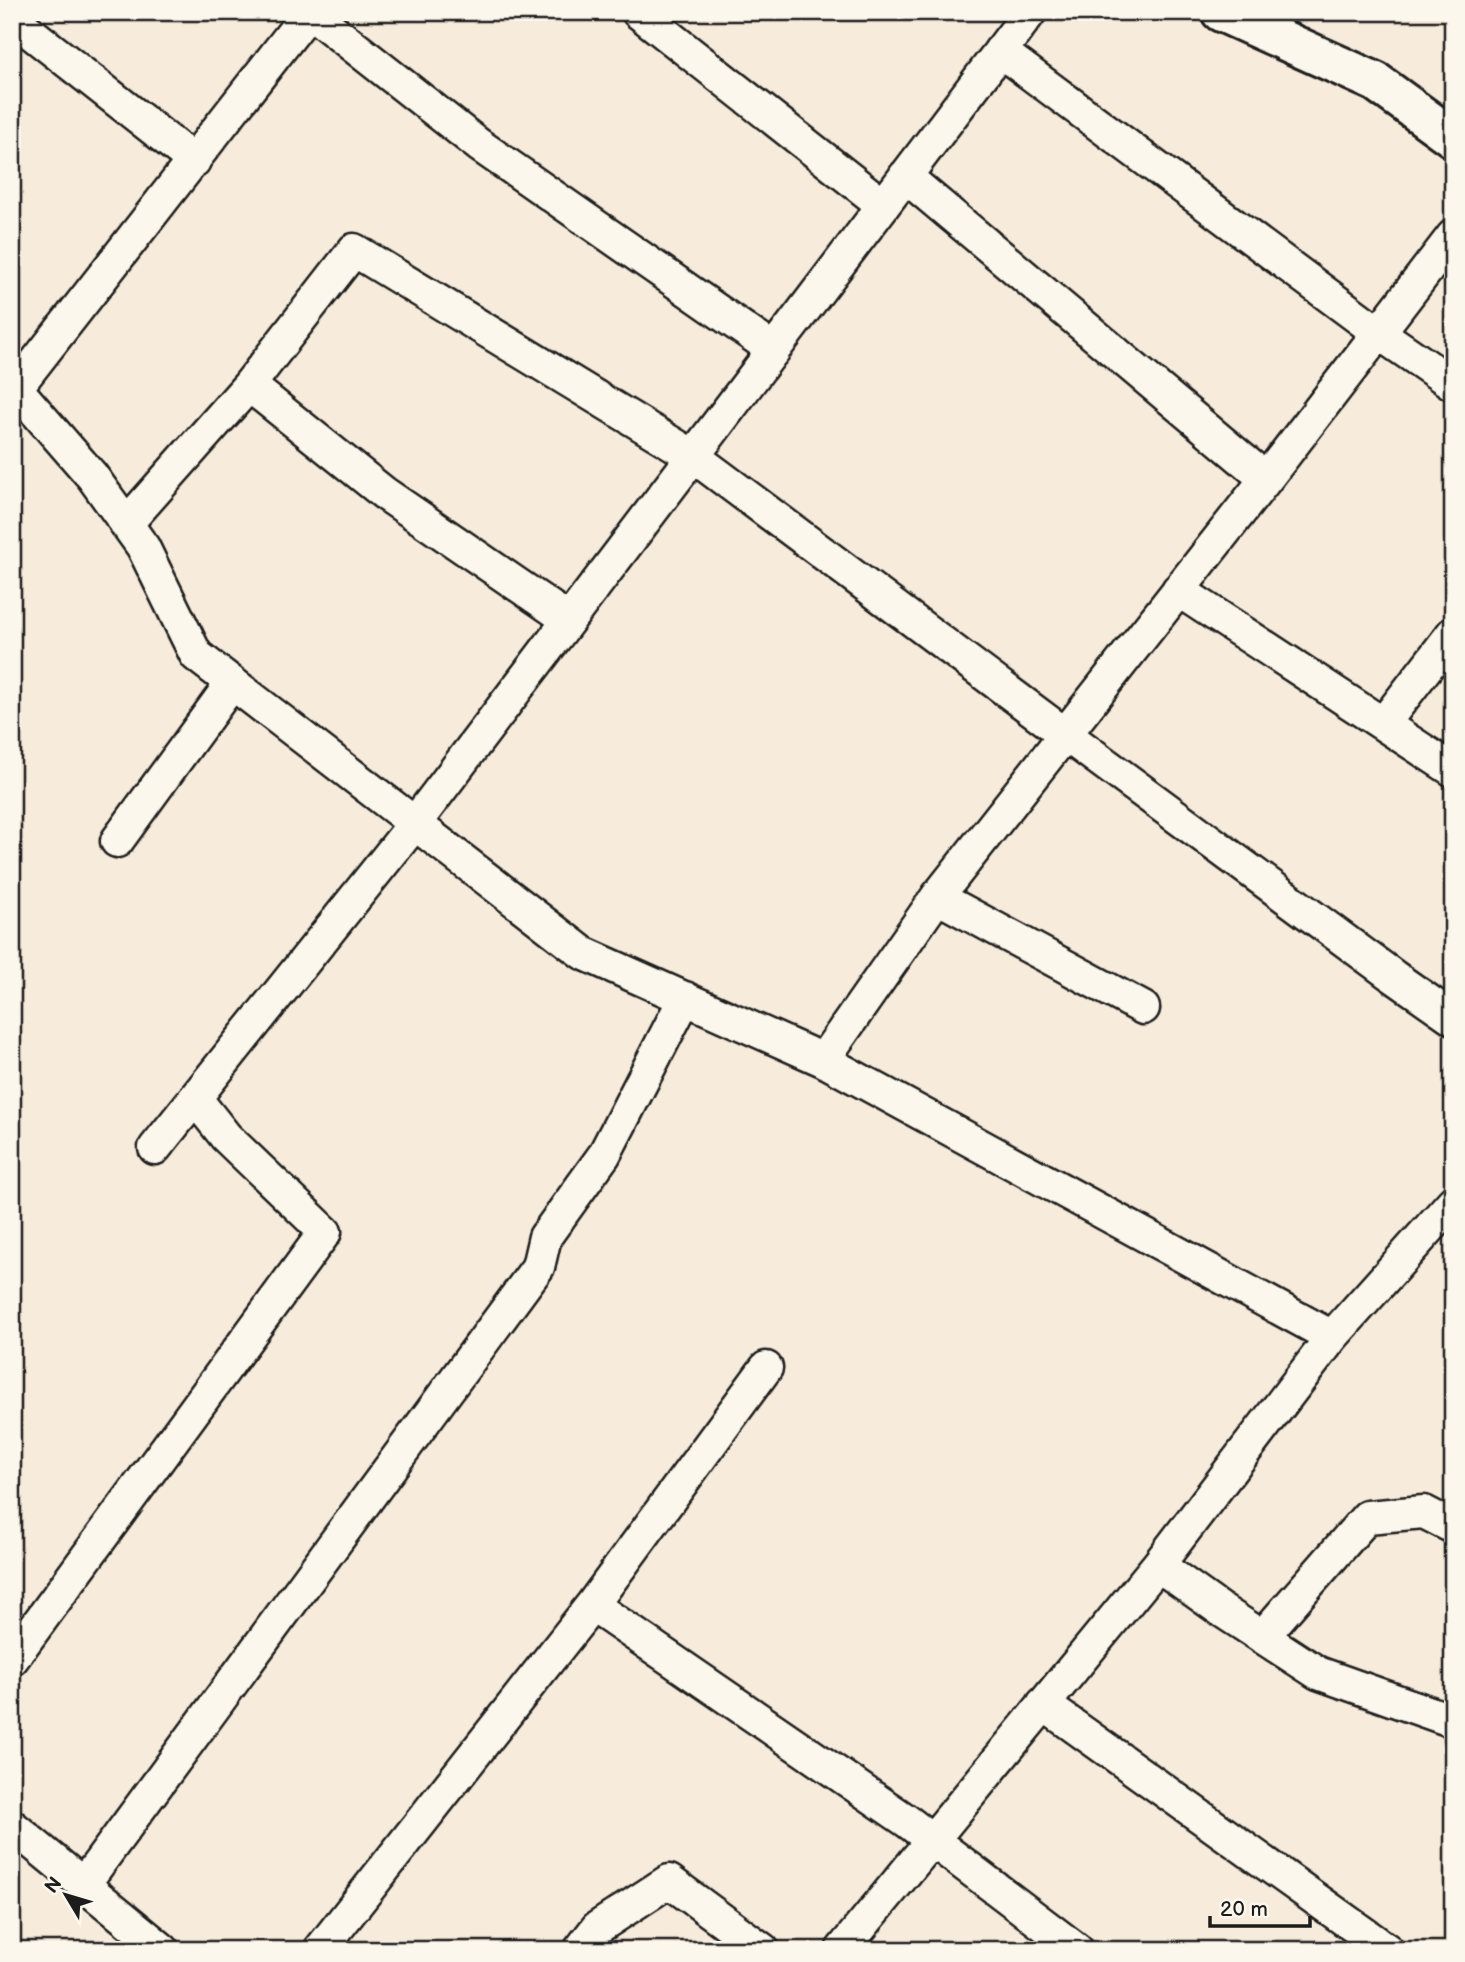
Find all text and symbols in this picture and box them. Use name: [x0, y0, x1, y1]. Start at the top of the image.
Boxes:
north arrow: [32, 1860, 102, 1930]
text: N: [40, 1873, 67, 1898]
scale bar: [1210, 1885, 1309, 1929]
text: 20 m: [1220, 1897, 1268, 1922]

